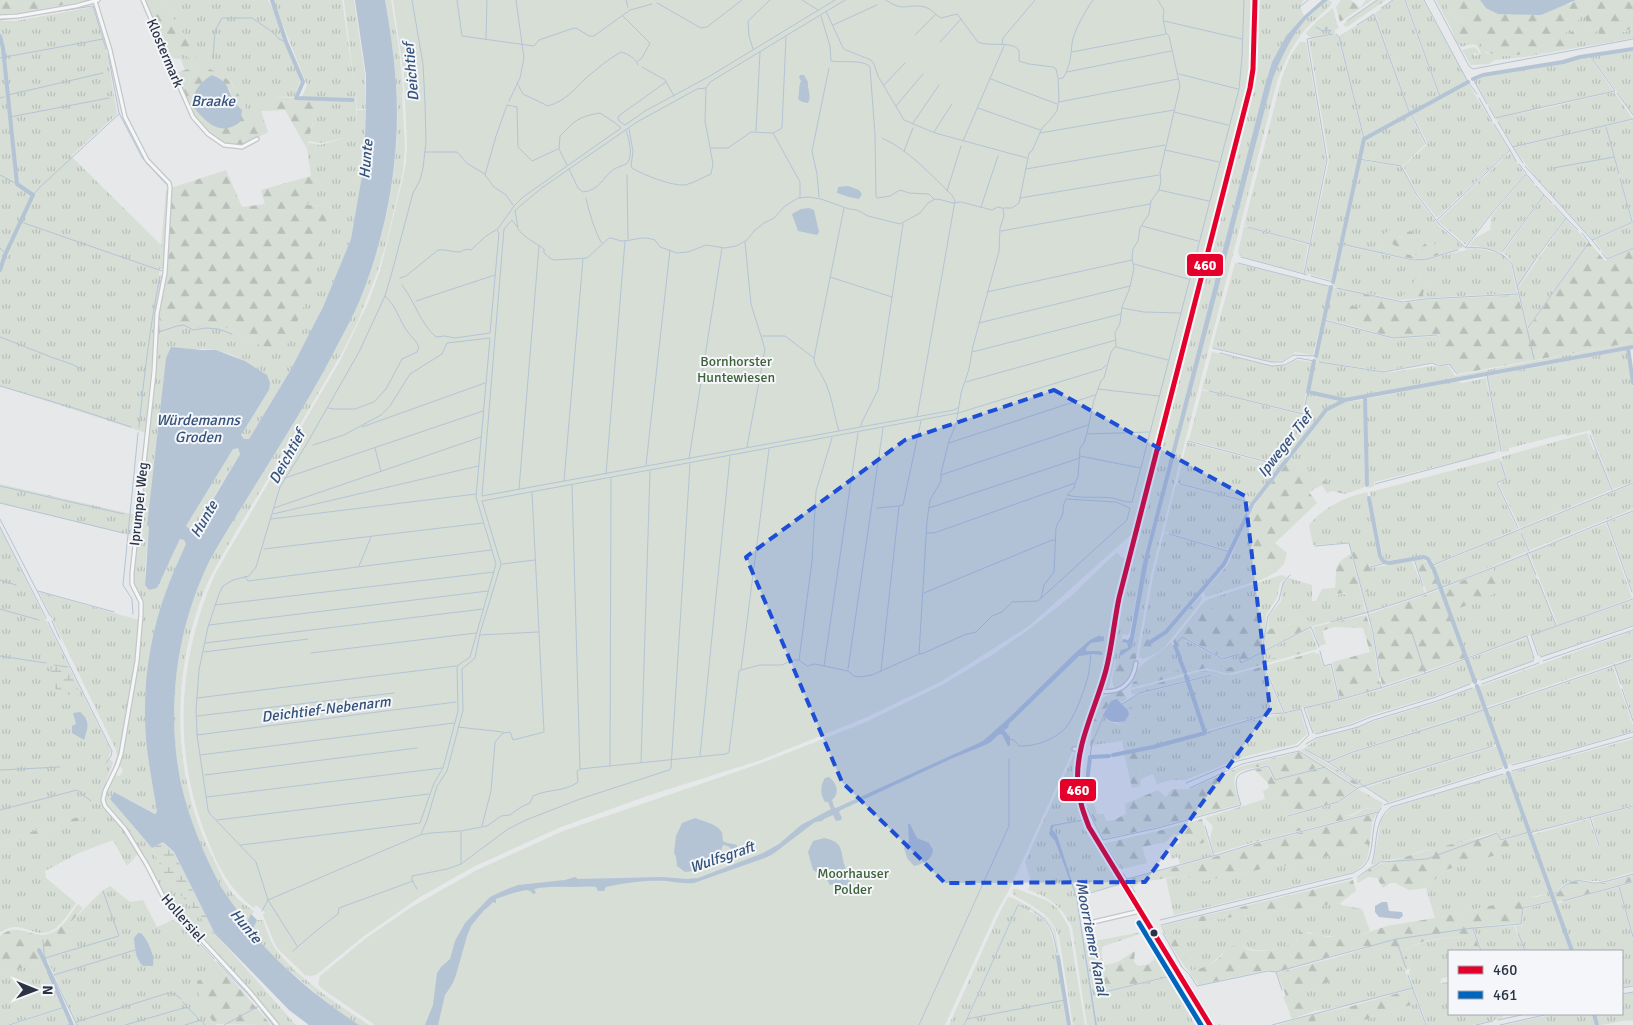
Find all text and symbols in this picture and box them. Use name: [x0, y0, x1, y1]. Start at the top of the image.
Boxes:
street label: Klostermark: [143, 16, 187, 90]
water label: Deichtief: [399, 38, 423, 102]
water label: Braake: [191, 92, 237, 110]
water label: Hunte: [355, 137, 377, 179]
line badge: 460: [1186, 253, 1224, 277]
text: 460: [1194, 257, 1217, 274]
park label: Bornhorster Huntewiesen: [697, 353, 775, 386]
water label: Ipweger Tief: [1254, 404, 1319, 481]
water label: Würdemanns Groden: [156, 411, 241, 446]
water label: Deichtief: [265, 424, 311, 487]
street label: Iprumper Weg: [126, 461, 152, 547]
water label: Hunte: [186, 496, 222, 540]
water label: Deichtief-Nebenarm: [260, 692, 393, 726]
line badge: 460: [1059, 778, 1097, 802]
text: 460: [1067, 782, 1090, 799]
water label: Wulfsgraft: [687, 837, 759, 876]
park label: Moorhauser Polder: [817, 865, 890, 898]
water label: Moorriemer Kanal: [1072, 881, 1112, 999]
street label: Hollersiel: [158, 891, 208, 945]
water label: Hunte: [227, 905, 266, 948]
unlabelled marker: [1149, 928, 1159, 938]
legend: [1448, 950, 1623, 1015]
text: 460: [1493, 961, 1517, 979]
north arrow: [10, 965, 60, 1015]
text: N: [39, 985, 56, 995]
text: 461: [1493, 986, 1517, 1004]

